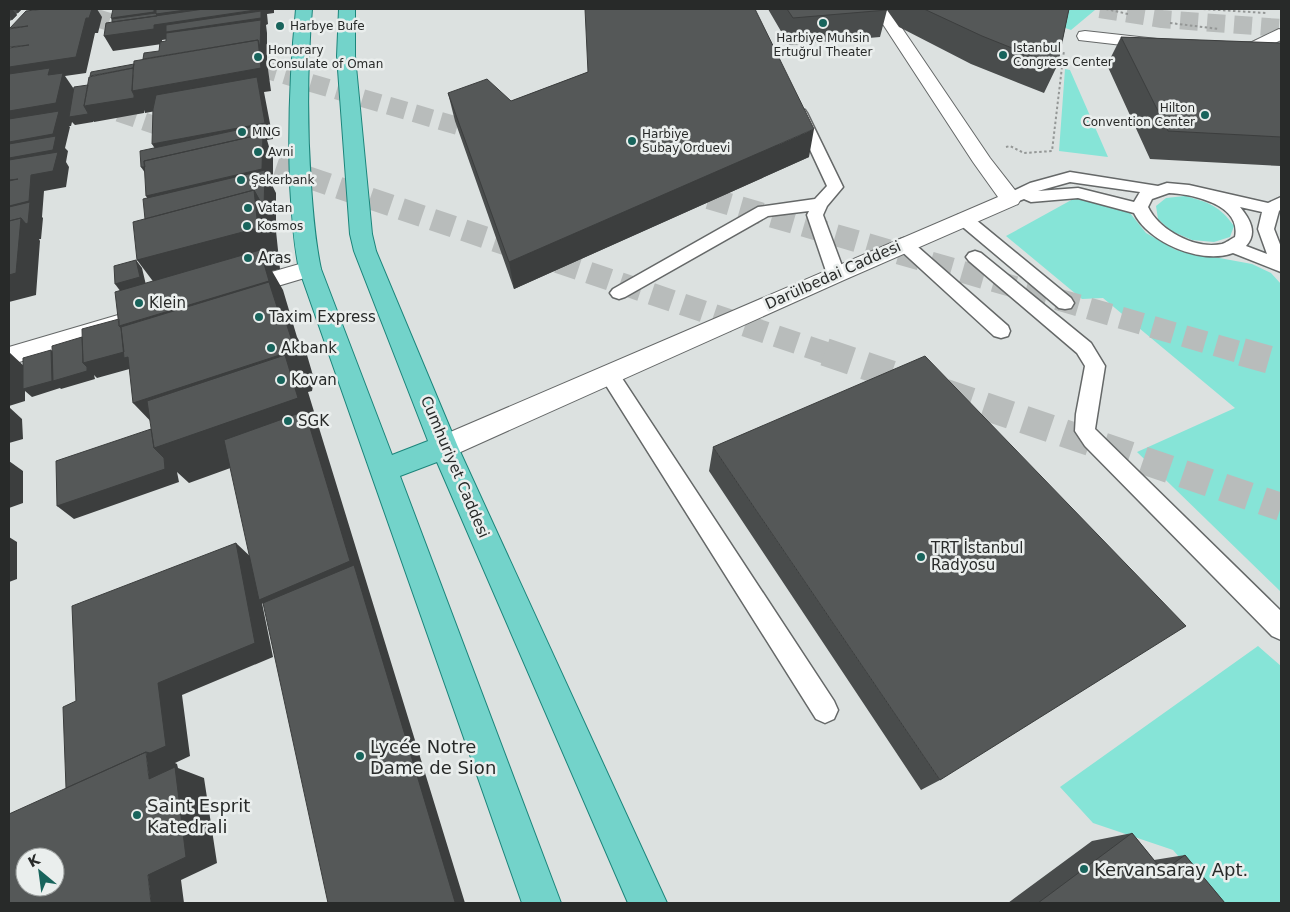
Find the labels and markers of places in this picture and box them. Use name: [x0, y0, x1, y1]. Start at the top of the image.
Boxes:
marker: Harbiye Muhsin Ertuğrul Theater: [817, 17, 829, 29]
place label: Harbye Bufe: [290, 19, 365, 33]
marker: Harbye Bufe: [274, 20, 286, 32]
place label: Harbiye Muhsin Ertuğrul Theater: [774, 31, 872, 59]
place label: Istanbul Congress Center: [1013, 41, 1113, 69]
place label: Honorary Consulate of Oman: [268, 43, 383, 71]
marker: Istanbul Congress Center: [997, 49, 1009, 61]
marker: Honorary Consulate of Oman: [252, 51, 264, 63]
place label: Hilton Convention Center: [1082, 101, 1195, 129]
marker: Hilton Convention Center: [1199, 109, 1211, 121]
place label: MNG: [252, 125, 281, 139]
marker: MNG: [236, 126, 248, 138]
place label: Harbiye Subay Orduevi: [642, 127, 730, 155]
marker: Harbiye Subay Orduevi: [626, 135, 638, 147]
place label: Avni: [268, 145, 294, 159]
marker: Avni: [252, 146, 264, 158]
place label: Şekerbank: [251, 173, 314, 187]
marker: Şekerbank: [235, 174, 247, 186]
place label: Vatan: [258, 201, 292, 215]
marker: Vatan: [242, 202, 254, 214]
place label: Kosmos: [257, 219, 303, 233]
marker: Kosmos: [241, 220, 253, 232]
place label: Aras: [258, 249, 292, 267]
marker: Aras: [242, 252, 254, 264]
place label: Klein: [149, 294, 186, 312]
marker: Klein: [133, 297, 145, 309]
place label: Taxim Express: [268, 308, 376, 326]
marker: Taxim Express: [253, 311, 265, 323]
place label: Akbank: [281, 339, 337, 357]
marker: Akbank: [265, 342, 277, 354]
place label: Kovan: [291, 371, 337, 389]
marker: Kovan: [275, 374, 287, 386]
place label: SGK: [298, 412, 330, 430]
marker: SGK: [282, 415, 294, 427]
place label: TRT İstanbul Radyosu: [930, 538, 1023, 574]
marker: TRT İstanbul Radyosu: [915, 551, 927, 563]
place label: Lycée Notre Dame de Sion: [370, 736, 496, 778]
marker: Lycée Notre Dame de Sion: [354, 750, 366, 762]
place label: Saint Esprit Katedrali: [147, 795, 250, 837]
marker: Saint Esprit Katedrali: [131, 809, 143, 821]
place label: Kervansaray Apt.: [1094, 859, 1248, 880]
marker: Kervansaray Apt.: [1078, 863, 1090, 875]

